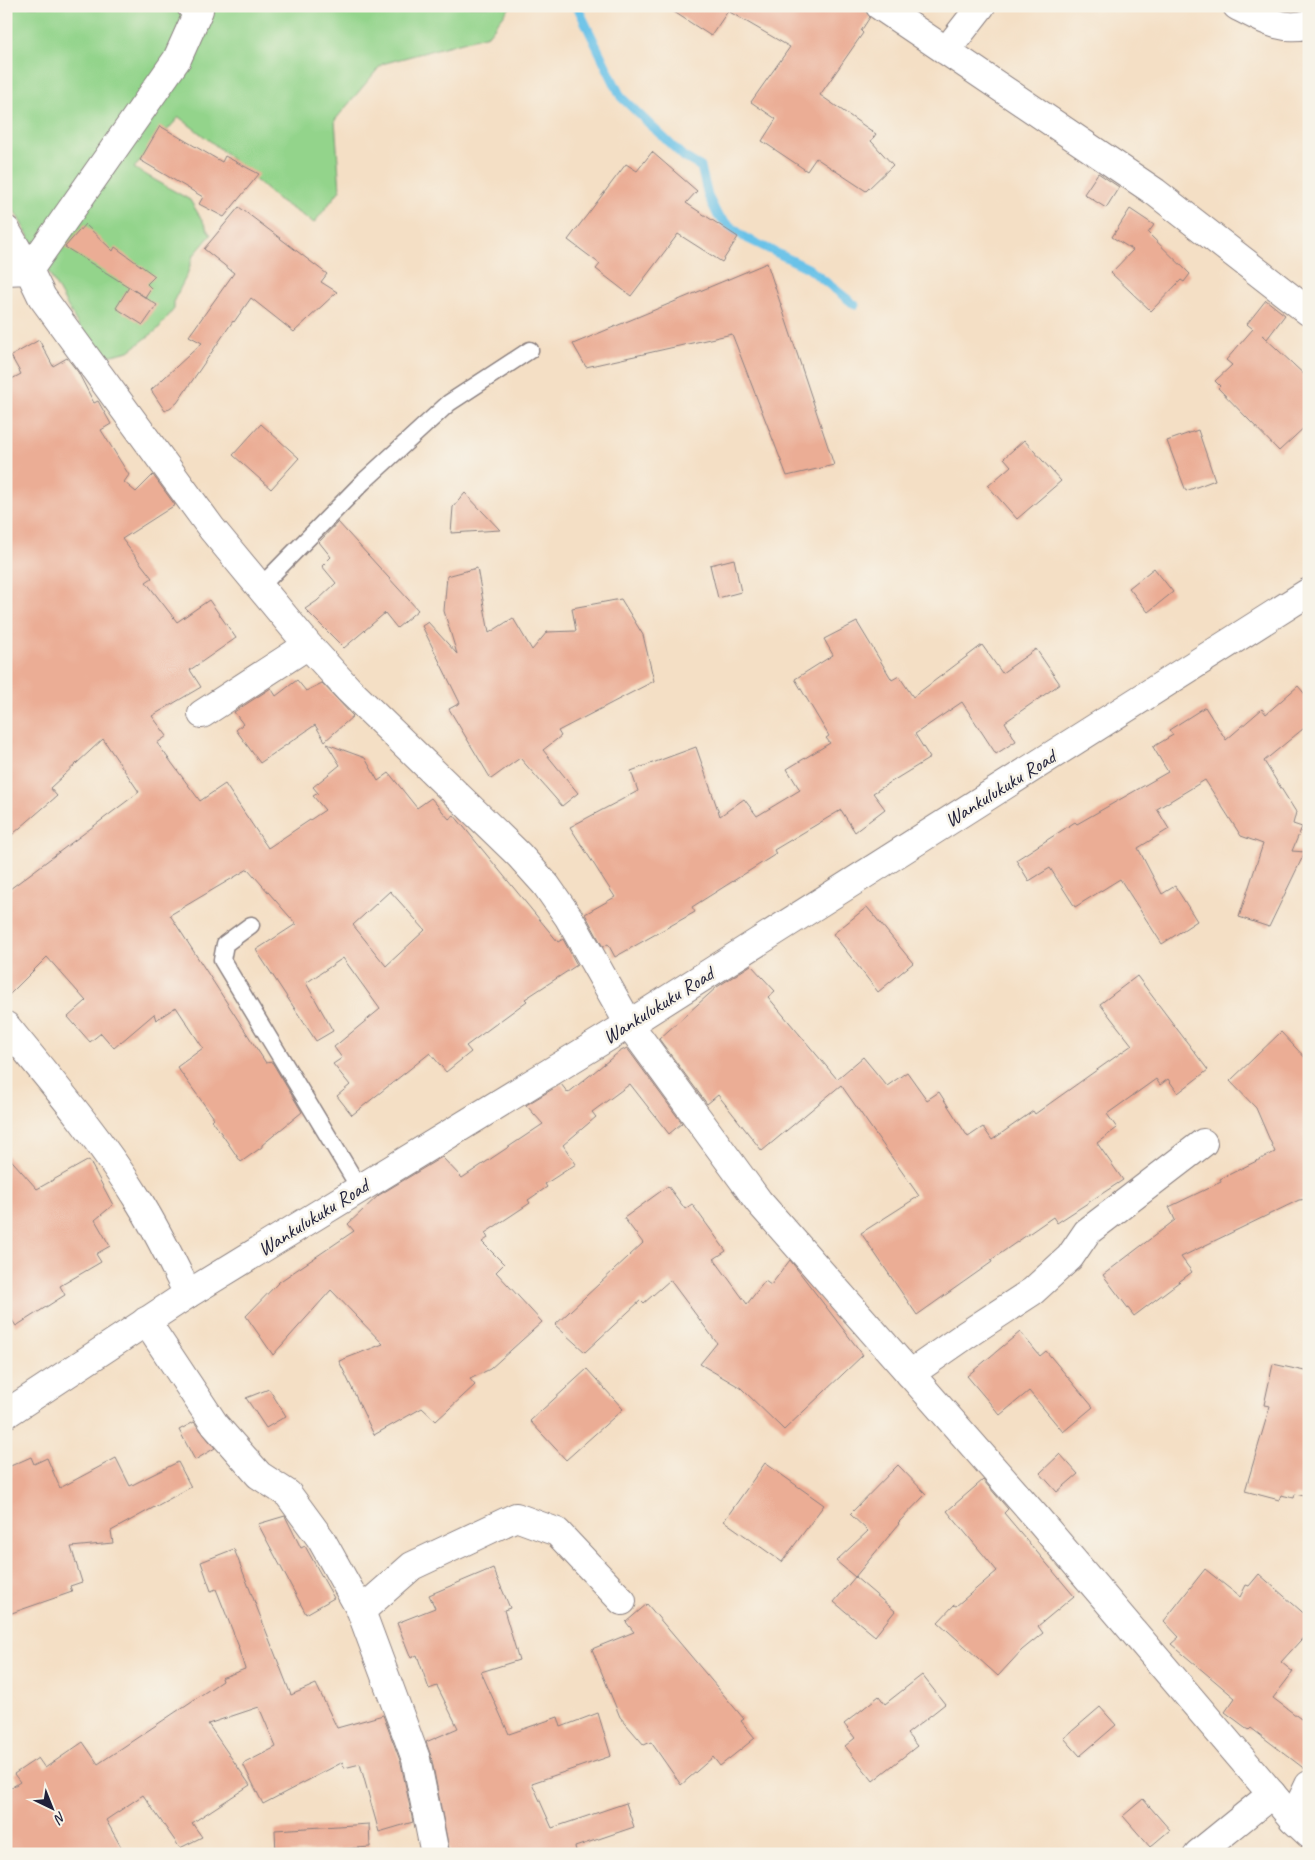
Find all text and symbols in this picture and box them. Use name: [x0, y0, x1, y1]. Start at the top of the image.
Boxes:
street label: Wankulukuku Road: [940, 743, 1063, 832]
street label: Wankulukuku Road: [598, 960, 721, 1049]
street label: Wankulukuku Road: [253, 1172, 376, 1261]
north arrow: [28, 1782, 78, 1832]
text: N: [50, 1808, 69, 1828]

